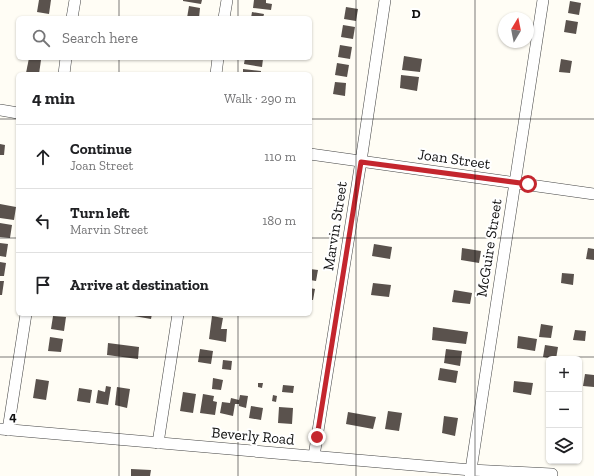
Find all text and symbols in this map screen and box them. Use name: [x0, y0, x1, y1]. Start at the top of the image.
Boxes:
text: D: [411, 6, 421, 21]
north arrow: [498, 12, 534, 48]
search box: [16, 16, 312, 60]
icon: search: [30, 27, 52, 49]
text: Search here: [62, 29, 138, 47]
text: 4 min: [32, 88, 75, 108]
text: Walk · 290 m: [224, 91, 296, 106]
text: Continue: [70, 140, 132, 158]
street label: Joan Street: [417, 145, 492, 173]
icon: ahead: [32, 146, 54, 168]
text: 110 m: [264, 149, 296, 164]
text: Joan Street: [70, 158, 133, 173]
route start: [519, 175, 537, 193]
street label: Marvin Street: [319, 180, 351, 272]
street label: McGuire Street: [472, 197, 506, 298]
text: Turn left: [70, 204, 130, 222]
icon: left: [32, 210, 54, 232]
text: 180 m: [262, 213, 296, 228]
text: Marvin Street: [70, 222, 148, 237]
icon: arrive: [32, 274, 54, 296]
text: Arrive at destination: [70, 276, 209, 294]
map controls: [546, 356, 582, 464]
button: +: [546, 356, 582, 392]
button: −: [546, 392, 582, 428]
text: 4: [9, 409, 17, 424]
street label: Beverly Road: [211, 423, 296, 449]
route end: [308, 428, 326, 446]
button: layers: [546, 428, 582, 464]

